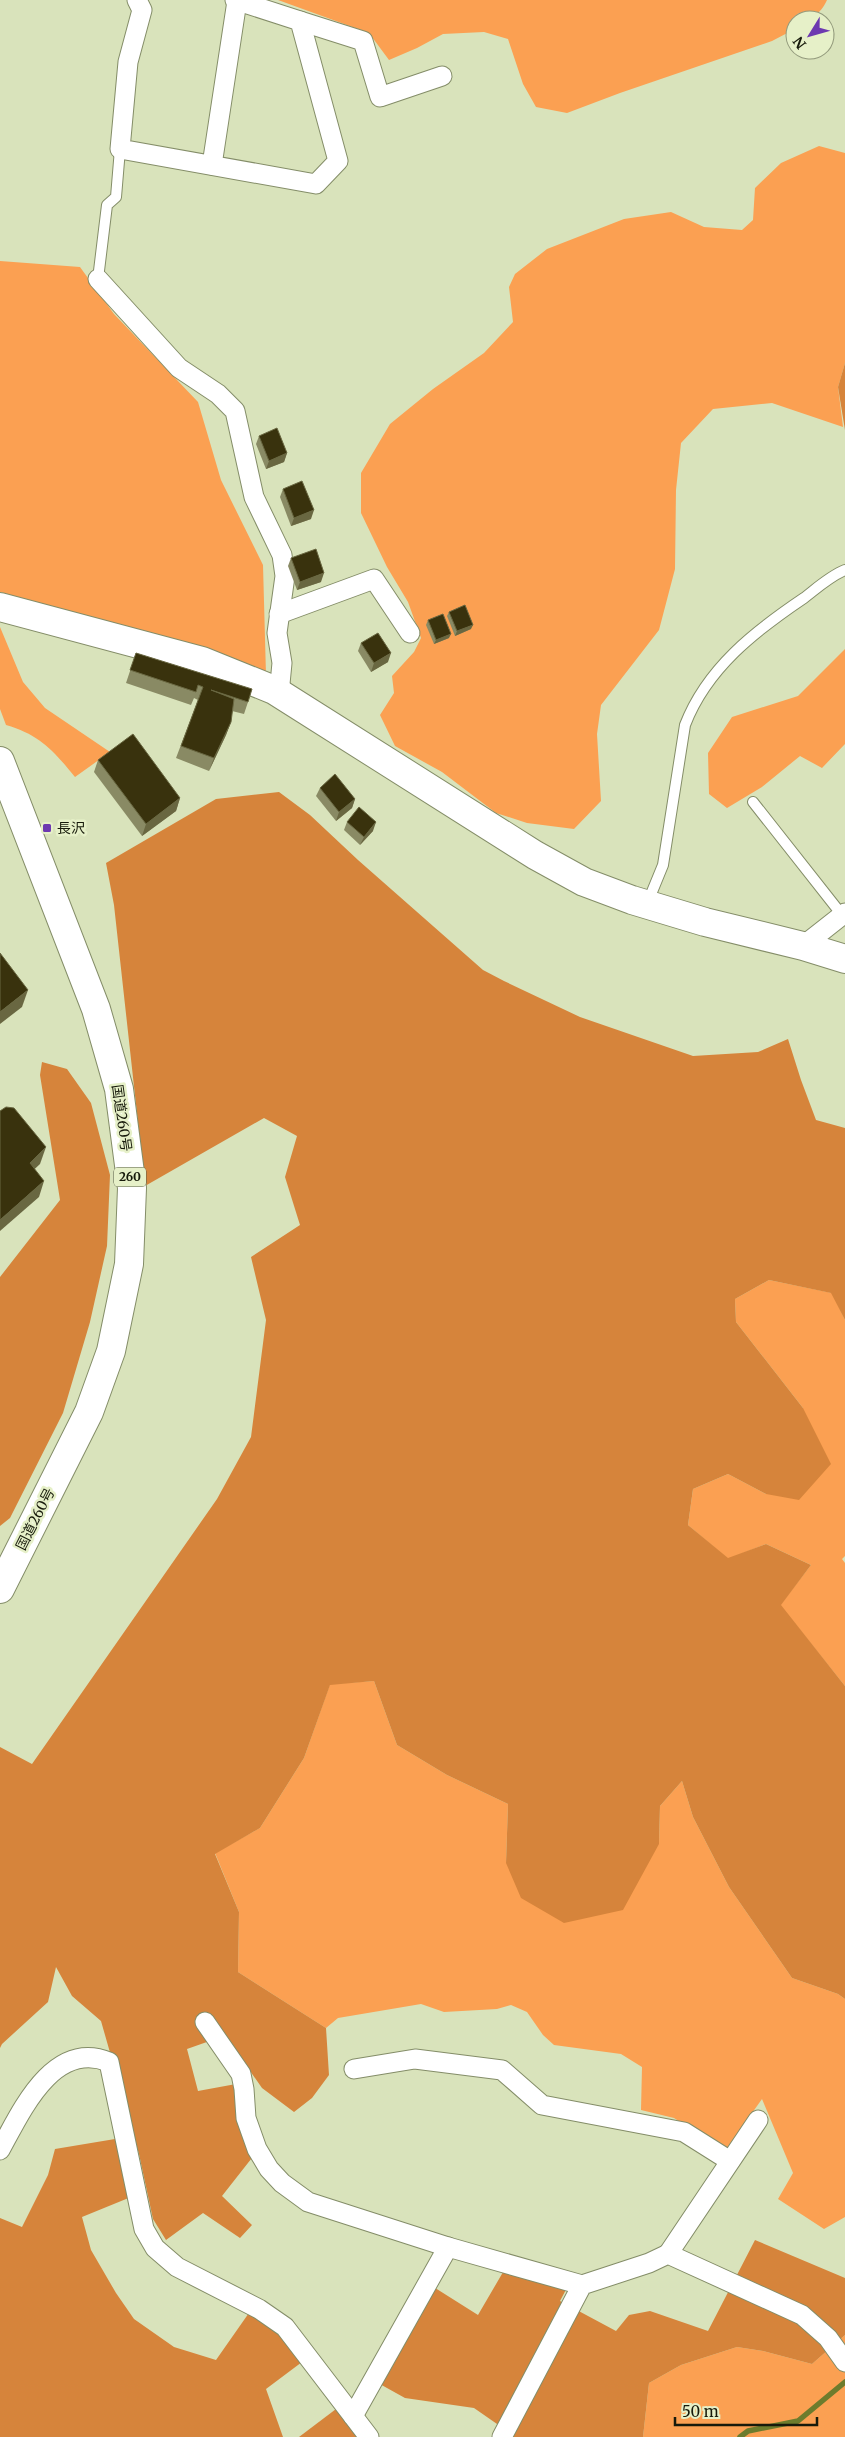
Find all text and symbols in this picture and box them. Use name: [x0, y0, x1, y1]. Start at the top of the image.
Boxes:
north arrow: [785, 10, 835, 60]
text: N: [789, 33, 810, 53]
place label: 長沢: [57, 819, 85, 837]
marker: 長沢: [41, 822, 53, 834]
street label: 国道260号: [108, 1083, 136, 1153]
road number: 260: [114, 1168, 146, 1186]
street label: 国道260号: [12, 1485, 58, 1553]
scale bar: [675, 2394, 818, 2426]
text: 50 m: [682, 2402, 719, 2421]

